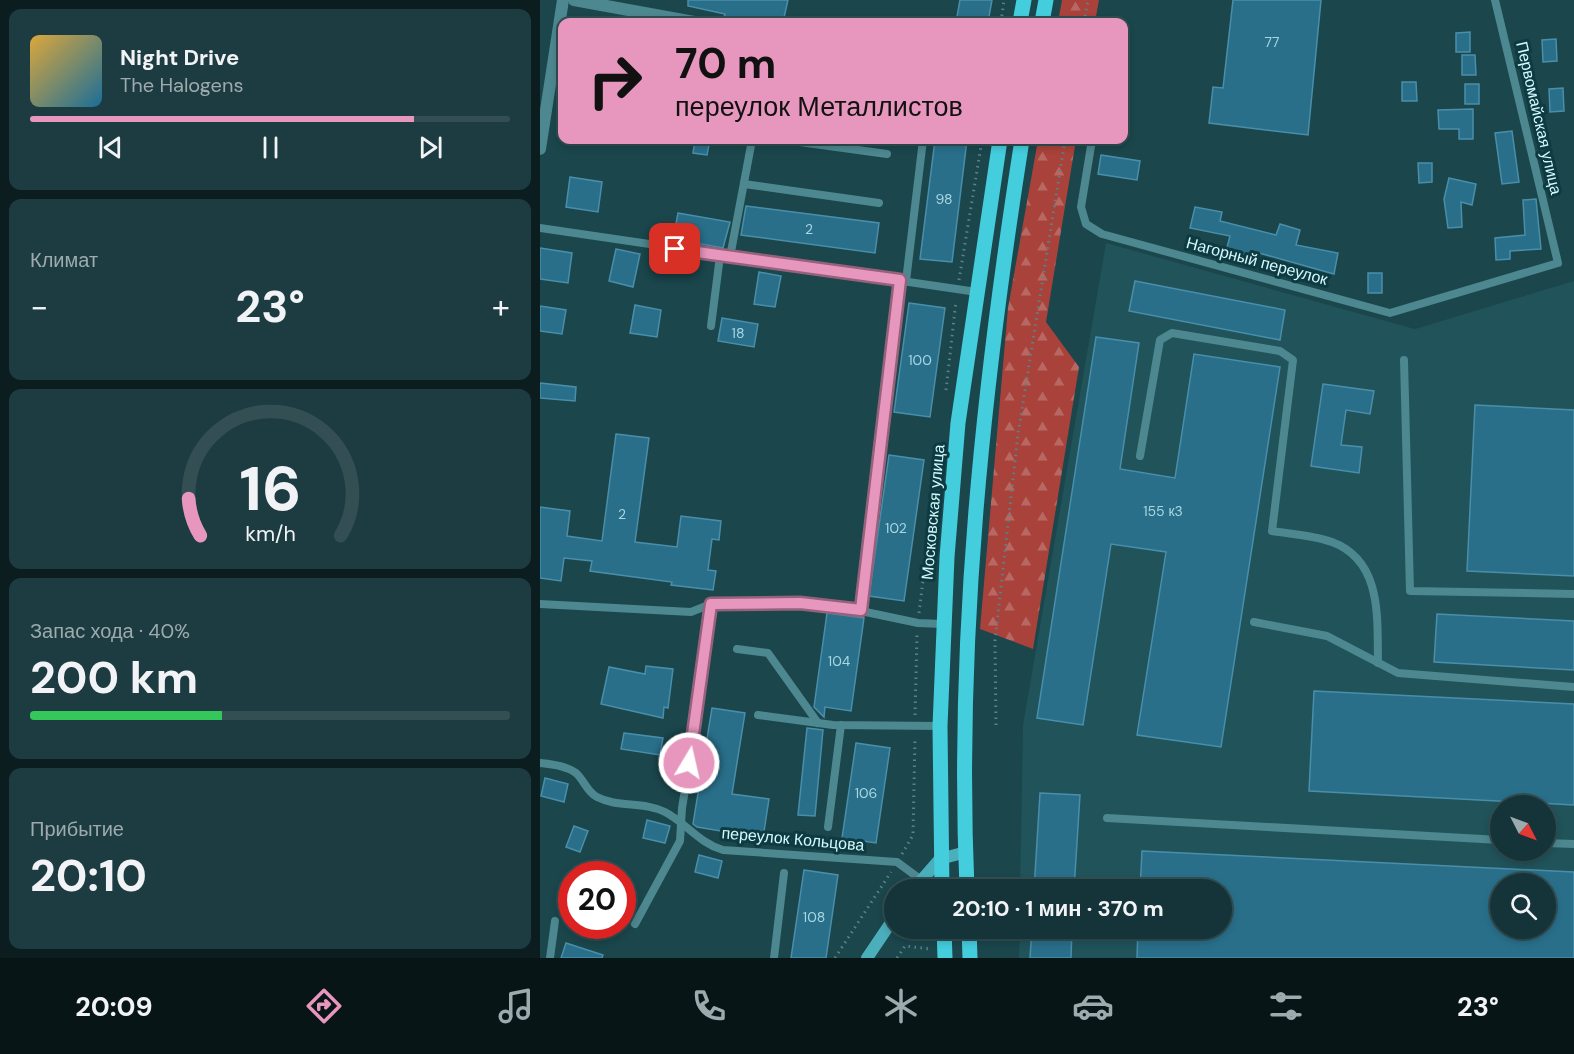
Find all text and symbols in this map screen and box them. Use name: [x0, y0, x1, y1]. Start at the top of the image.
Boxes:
house number: 77: [1265, 33, 1279, 51]
text: 70 m: [675, 36, 776, 91]
street label: Первомайская улица: [1511, 39, 1567, 197]
icon: right: [576, 42, 654, 120]
text: Night Drive: [120, 43, 239, 72]
text: The Halogens: [120, 72, 243, 98]
text: переулок Металлистов: [675, 89, 963, 124]
icon: previous: [94, 131, 127, 164]
icon: pause: [254, 131, 287, 164]
icon: next: [414, 131, 447, 164]
house number: 98: [935, 190, 953, 208]
house number: 2: [805, 220, 813, 238]
pin: [649, 223, 700, 274]
icon: arrive: [658, 232, 691, 265]
street label: Нагорный переулок: [1184, 232, 1331, 290]
text: Климат: [30, 247, 98, 273]
text: 23°: [235, 277, 305, 336]
text: −: [30, 285, 48, 328]
text: +: [492, 285, 510, 328]
house number: 18: [732, 324, 744, 342]
house number: 100: [908, 351, 932, 369]
street label: Московская улица: [917, 443, 949, 581]
text: 16: [239, 448, 301, 529]
house number: 155 к3: [1143, 502, 1183, 520]
house number: 2: [618, 505, 626, 523]
house number: 102: [885, 519, 907, 537]
text: km/h: [245, 520, 295, 548]
text: Запас хода · 40%: [30, 618, 190, 644]
text: 200 km: [30, 648, 198, 707]
house number: 104: [828, 652, 851, 670]
position arrow: [657, 731, 721, 795]
house number: 106: [855, 784, 877, 802]
north arrow: [1490, 795, 1556, 861]
map controls: [1490, 795, 1556, 939]
text: Прибытие: [30, 816, 124, 842]
street label: переулок Кольцова: [721, 822, 865, 856]
text: 20:10: [30, 846, 147, 905]
speed limit sign: 20: [558, 861, 636, 939]
button: search: [1490, 873, 1556, 939]
text: 20:10 · 1 мин · 370 m: [952, 894, 1164, 923]
house number: 108: [803, 908, 825, 926]
icon: directions: [303, 985, 345, 1027]
icon: music: [495, 985, 537, 1027]
icon: phone: [688, 985, 730, 1027]
icon: climate: [880, 985, 922, 1027]
icon: car: [1072, 985, 1114, 1027]
icon: filters: [1265, 985, 1307, 1027]
text: 20:09: [75, 989, 153, 1024]
text: 23°: [1457, 989, 1499, 1024]

